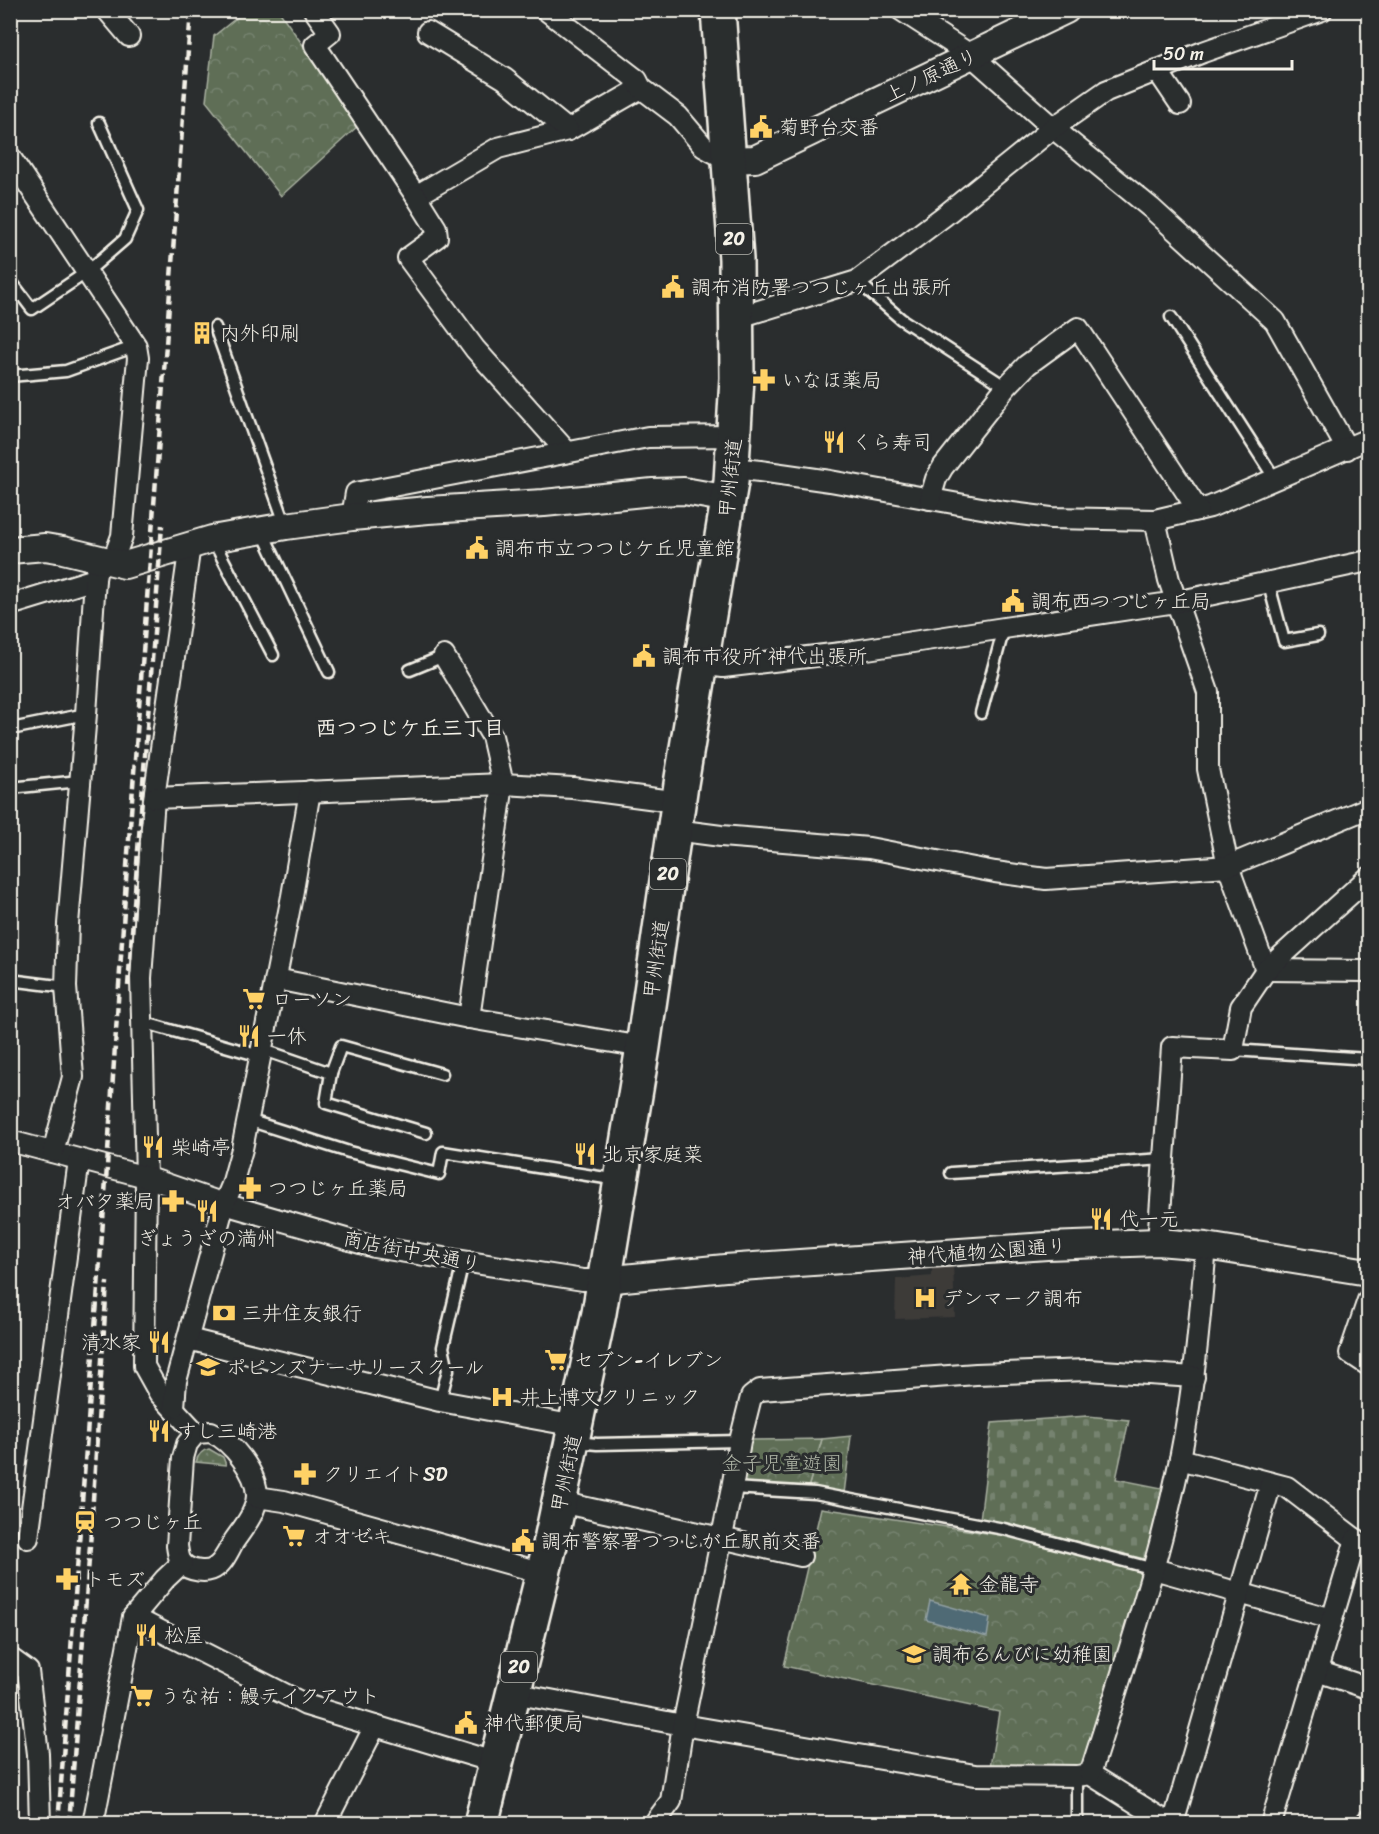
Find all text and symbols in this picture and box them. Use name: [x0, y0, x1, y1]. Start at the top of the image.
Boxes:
scale bar: [1154, 33, 1292, 71]
street label: 上ノ原通り: [879, 38, 984, 112]
text: 50 m: [1163, 38, 1204, 70]
place label: 菊野台交番: [779, 110, 879, 145]
public building icon: 菊野台交番: [748, 114, 774, 140]
road number: 20: [716, 224, 752, 254]
place label: 調布消防署つつじヶ丘出張所: [691, 270, 951, 305]
public building icon: 調布消防署つつじヶ丘出張所: [660, 274, 686, 300]
place label: 内外印刷: [220, 316, 300, 351]
building icon: 内外印刷: [189, 320, 215, 346]
place label: いなほ薬局: [782, 363, 882, 398]
pharmacy icon: いなほ薬局: [751, 367, 777, 393]
place label: くら寿司: [852, 425, 932, 460]
restaurant icon: くら寿司: [821, 429, 847, 455]
street label: 甲州街道: [709, 436, 752, 520]
place label: 調布市立つつじケ丘児童館: [495, 531, 735, 566]
public building icon: 調布市立つつじケ丘児童館: [464, 535, 490, 561]
place label: 調布西つつじヶ丘局: [1031, 584, 1211, 619]
public building icon: 調布西つつじヶ丘局: [1000, 588, 1026, 614]
place label: 調布市役所 神代出張所: [662, 639, 867, 674]
public building icon: 調布市役所 神代出張所: [631, 643, 657, 669]
district label: 西つつじケ丘三丁目: [316, 709, 505, 747]
road number: 20: [650, 859, 686, 889]
street label: 甲州街道: [634, 917, 679, 1001]
place label: ローソン: [272, 982, 352, 1017]
supermarket icon: ローソン: [241, 986, 267, 1012]
place label: 一休: [267, 1019, 307, 1054]
restaurant icon: 一休: [236, 1023, 262, 1049]
place label: 柴崎亭: [171, 1130, 231, 1165]
restaurant icon: 柴崎亭: [140, 1134, 166, 1160]
place label: 北京家庭菜: [603, 1137, 703, 1172]
restaurant icon: 北京家庭菜: [572, 1141, 598, 1167]
place label: つつじヶ丘薬局: [268, 1171, 408, 1206]
pharmacy icon: つつじヶ丘薬局: [237, 1175, 263, 1201]
place label: オバタ薬局: [55, 1184, 155, 1219]
pharmacy icon: オバタ薬局: [160, 1188, 186, 1214]
restaurant icon: ぎょうざの満州: [194, 1198, 220, 1224]
place label: 代一元: [1119, 1202, 1179, 1237]
restaurant icon: 代一元: [1088, 1206, 1114, 1232]
place label: ぎょうざの満州: [137, 1221, 277, 1256]
street label: 商店街中央通り: [340, 1221, 484, 1282]
street label: 神代植物公園通り: [906, 1228, 1068, 1275]
place label: デンマーク調布: [943, 1281, 1083, 1316]
hospital icon: デンマーク調布: [912, 1285, 938, 1311]
place label: 三井住友銀行: [242, 1296, 362, 1331]
bank icon: 三井住友銀行: [211, 1300, 237, 1326]
place label: 清水家: [81, 1325, 141, 1360]
restaurant icon: 清水家: [146, 1329, 172, 1355]
place label: セブン-イレブン: [574, 1343, 723, 1378]
supermarket icon: セブン-イレブン: [543, 1347, 569, 1373]
place label: ポピンズナーサリースクール: [226, 1350, 485, 1385]
school or university icon: ポピンズナーサリースクール: [195, 1354, 221, 1380]
place label: 井上博文クリニック: [520, 1380, 700, 1415]
hospital icon: 井上博文クリニック: [489, 1384, 515, 1410]
place label: すし三崎港: [177, 1414, 277, 1449]
restaurant icon: すし三崎港: [146, 1418, 172, 1444]
street label: 甲州街道: [541, 1430, 592, 1516]
park label: 金子児童遊園: [722, 1446, 842, 1481]
place label: クリエイトSD: [323, 1457, 448, 1492]
pharmacy icon: クリエイトSD: [292, 1461, 318, 1487]
place label: つつじヶ丘: [103, 1505, 203, 1540]
station icon: つつじヶ丘: [72, 1509, 98, 1535]
place label: オオゼキ: [312, 1519, 392, 1554]
supermarket icon: オオゼキ: [281, 1523, 307, 1549]
place label: 調布警察署つつじが丘駅前交番: [541, 1524, 821, 1559]
public building icon: 調布警察署つつじが丘駅前交番: [510, 1528, 536, 1554]
place label: トモズ: [85, 1562, 145, 1597]
pharmacy icon: トモズ: [54, 1566, 80, 1592]
place label: 金龍寺: [979, 1567, 1039, 1602]
temple icon: 金龍寺: [948, 1571, 974, 1597]
place label: 松屋: [164, 1618, 204, 1653]
restaurant icon: 松屋: [133, 1622, 159, 1648]
place label: 調布るんびに幼稚園: [932, 1637, 1112, 1672]
school or university icon: 調布るんびに幼稚園: [901, 1641, 927, 1667]
road number: 20: [501, 1652, 537, 1682]
place label: うな祐：鰻テイクアウト: [160, 1679, 380, 1714]
supermarket icon: うな祐：鰻テイクアウト: [129, 1683, 155, 1709]
place label: 神代郵便局: [484, 1706, 584, 1741]
public building icon: 神代郵便局: [453, 1710, 479, 1736]

